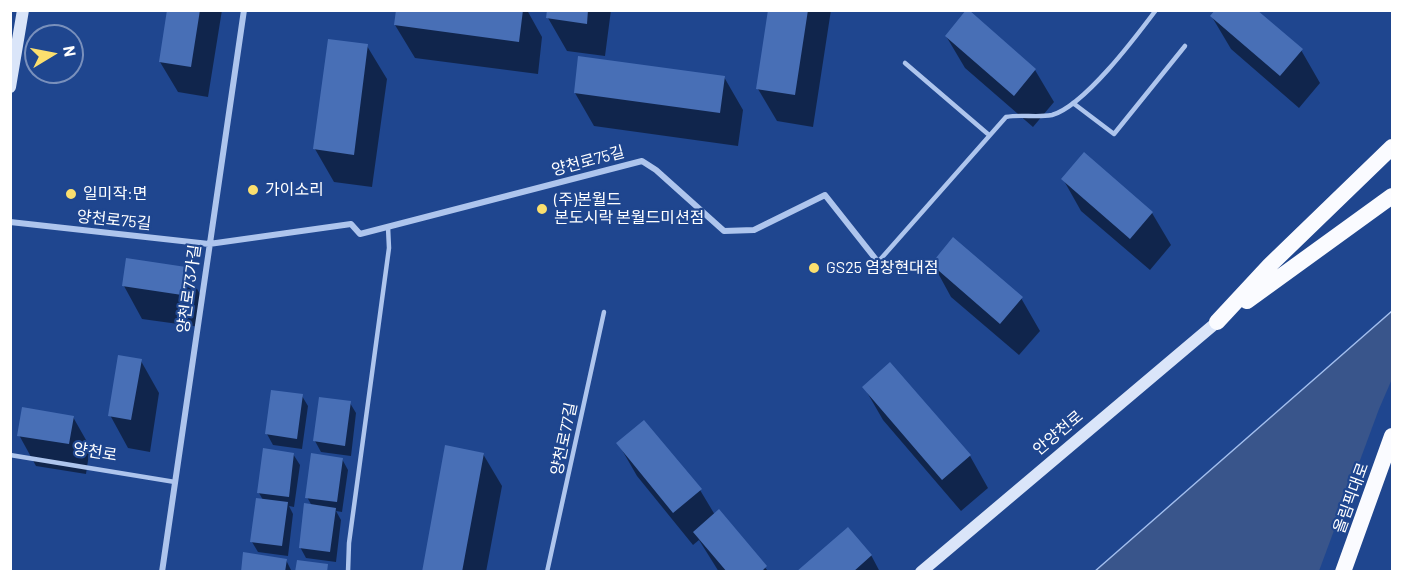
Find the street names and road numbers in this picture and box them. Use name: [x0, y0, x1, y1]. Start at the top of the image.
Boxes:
street label: 양천로75길: [549, 142, 627, 180]
street label: 양천로75길: [76, 207, 152, 233]
street label: 양천로73가길: [173, 243, 205, 335]
street label: 양천로77길: [547, 401, 581, 477]
street label: 안양천로: [1029, 407, 1087, 459]
street label: 양천로: [72, 439, 118, 465]
street label: 올림픽대로: [1329, 460, 1373, 536]

